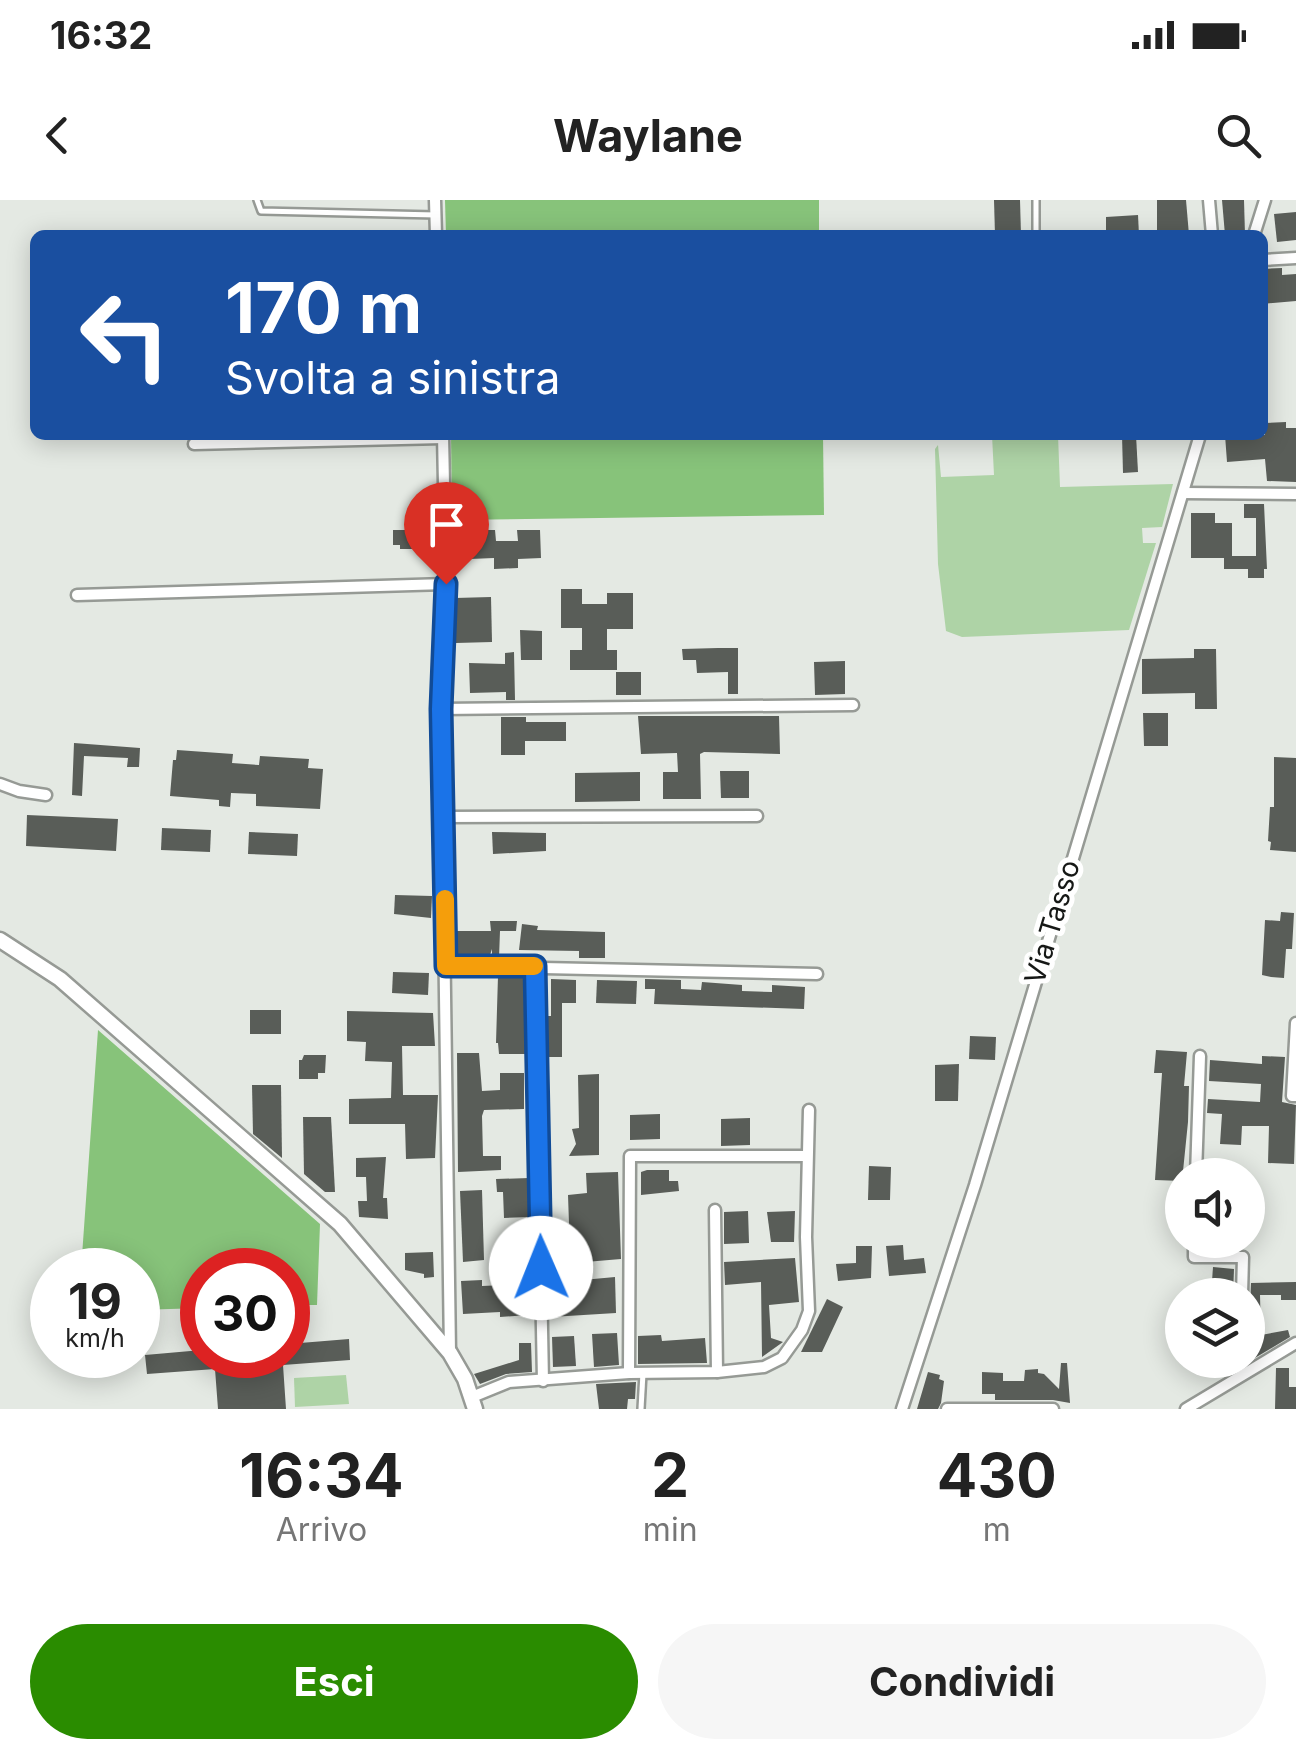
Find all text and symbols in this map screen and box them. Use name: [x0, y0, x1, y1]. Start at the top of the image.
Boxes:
text: 16:32: [50, 12, 152, 58]
icon: back: [30, 108, 85, 163]
text: Waylane: [553, 108, 743, 163]
icon: search: [1211, 108, 1266, 163]
text: 170 m: [225, 265, 422, 350]
icon: left: [60, 270, 190, 400]
text: Svolta a sinistra: [225, 350, 560, 405]
pin: [404, 482, 489, 585]
icon: arrive: [419, 497, 474, 552]
street label: Via Tasso: [1017, 856, 1087, 988]
map controls: [1165, 1158, 1265, 1378]
button: sound: [1165, 1158, 1265, 1258]
position arrow: [489, 1216, 593, 1320]
speed limit sign: 30: [180, 1248, 310, 1378]
text: 19: [68, 1271, 122, 1331]
button: layers: [1165, 1278, 1265, 1378]
text: km/h: [65, 1323, 125, 1353]
text: 16:34: [239, 1439, 404, 1511]
text: 2: [651, 1439, 689, 1511]
text: 430: [937, 1439, 1057, 1511]
text: Arrivo: [276, 1510, 367, 1549]
text: min: [643, 1510, 698, 1549]
text: m: [983, 1510, 1011, 1549]
button: Esci: [30, 1624, 638, 1739]
button: Condividi: [658, 1624, 1266, 1739]

